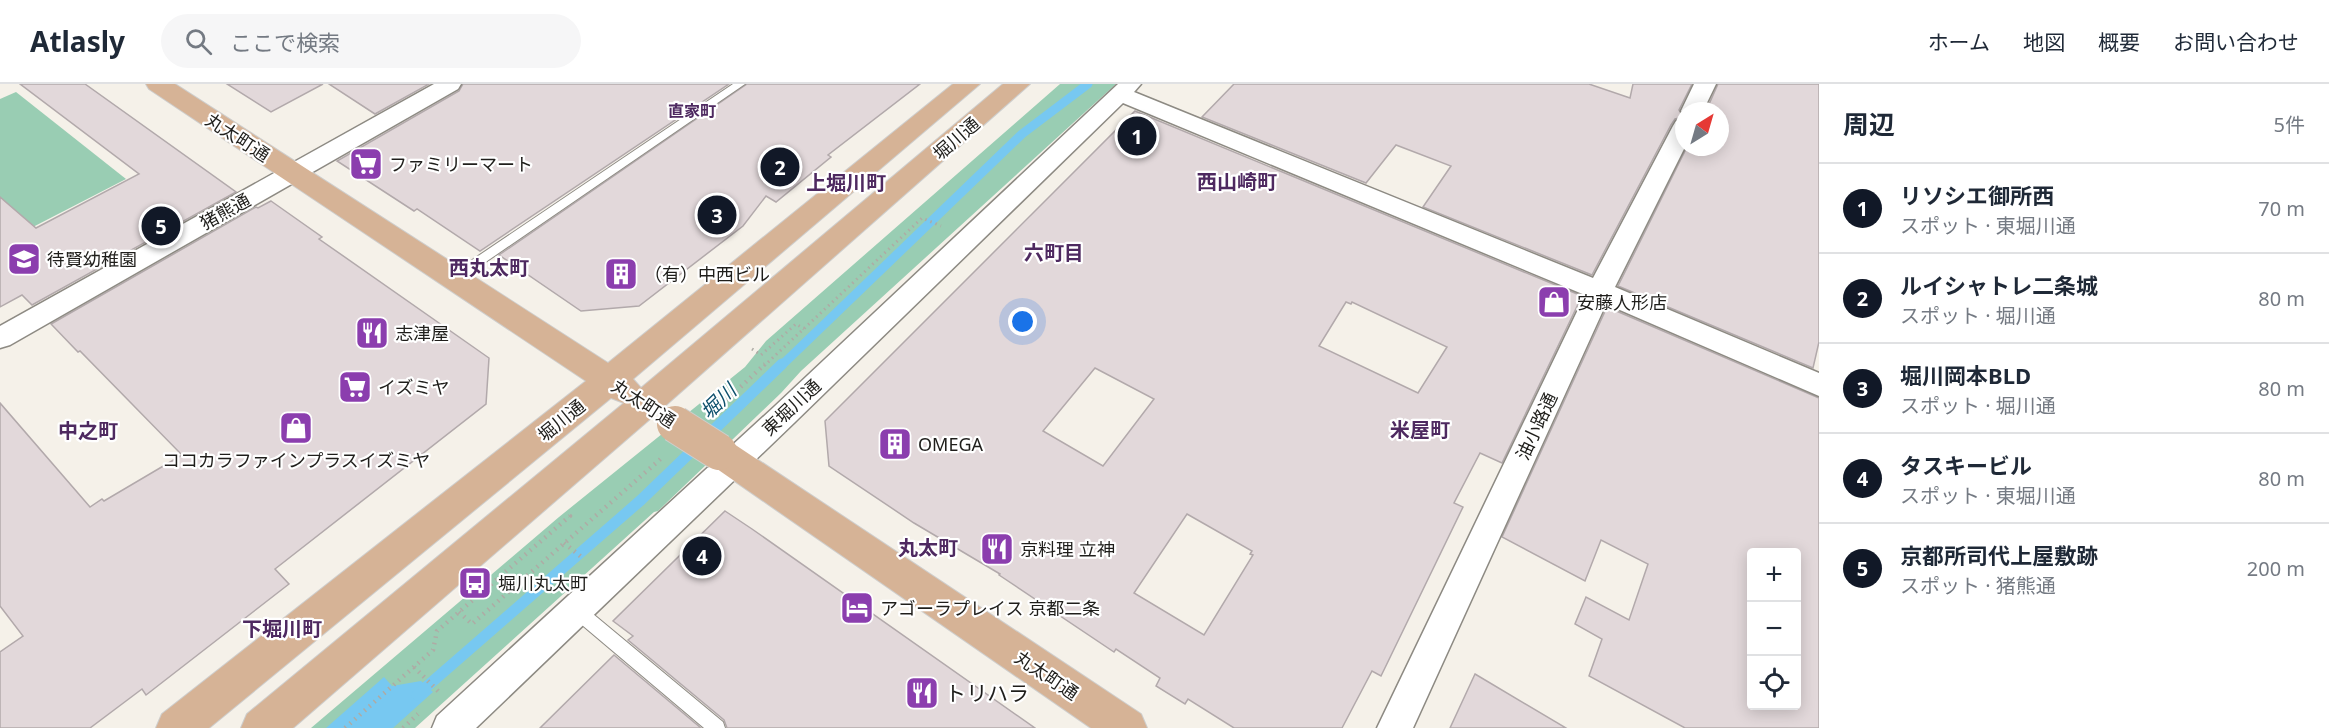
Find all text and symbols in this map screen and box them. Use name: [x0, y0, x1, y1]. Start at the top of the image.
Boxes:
search box: [161, 14, 581, 68]
text: Atlasly: [30, 22, 125, 60]
icon: search: [182, 25, 215, 58]
text: ここで検索: [230, 27, 340, 57]
text: ホーム: [1928, 28, 1990, 56]
text: 地図: [2023, 28, 2065, 56]
text: 概要: [2098, 28, 2140, 56]
text: お問い合わせ: [2173, 28, 2299, 56]
district label: 直家町: [668, 100, 716, 122]
north arrow: [1675, 102, 1729, 156]
text: 周辺: [1843, 106, 1895, 142]
street label: 丸太町通: [201, 107, 275, 167]
street label: 堀川通: [928, 111, 984, 165]
text: 5件: [2274, 111, 2305, 138]
pin: 1: [1118, 113, 1156, 158]
pin: 2: [760, 144, 800, 190]
supermarket icon: ファミリーマート: [348, 146, 384, 182]
place label: ファミリーマート: [389, 152, 533, 176]
district label: 西山崎町: [1197, 168, 1277, 195]
district label: 上堀川町: [806, 169, 886, 196]
text: リソシエ御所西: [1900, 180, 2054, 210]
street label: 猪熊通: [196, 187, 254, 235]
pin: 3: [698, 192, 736, 238]
text: 1: [1857, 195, 1868, 222]
text: 70 m: [2258, 195, 2305, 222]
pin: 5: [142, 204, 180, 248]
text: スポット · 東堀川通: [1900, 212, 2076, 239]
district label: 六町目: [1024, 239, 1084, 266]
school or university icon: 待賢幼稚園: [6, 241, 42, 277]
place label: 待賢幼稚園: [47, 247, 137, 271]
district label: 西丸太町: [449, 254, 529, 281]
building icon: （有）中西ビル: [603, 256, 639, 292]
place label: （有）中西ビル: [644, 262, 770, 286]
text: ルイシャトレ二条城: [1900, 270, 2098, 300]
shop icon: 安藤人形店: [1536, 284, 1572, 320]
text: 2: [1857, 285, 1868, 312]
text: 80 m: [2258, 285, 2305, 312]
place label: 安藤人形店: [1577, 290, 1667, 314]
text: スポット · 堀川通: [1900, 302, 2056, 329]
your location: [1008, 307, 1037, 336]
restaurant icon: 志津屋: [354, 315, 390, 351]
place label: 志津屋: [395, 321, 449, 345]
text: 堀川岡本BLD: [1900, 360, 2031, 390]
supermarket icon: イズミヤ: [337, 369, 373, 405]
street label: 丸太町通: [607, 373, 681, 433]
street label: 東堀川通: [756, 374, 826, 440]
place label: イズミヤ: [378, 375, 449, 399]
text: 3: [1857, 375, 1868, 402]
text: 80 m: [2258, 375, 2305, 402]
water label: 堀川: [694, 376, 743, 425]
street label: 油小路通: [1510, 388, 1562, 464]
text: スポット · 堀川通: [1900, 392, 2056, 419]
street label: 堀川通: [532, 394, 590, 446]
shop icon: ココカラファインプラスイズミヤ: [278, 410, 314, 446]
district label: 米屋町: [1390, 416, 1450, 443]
district label: 中之町: [58, 417, 118, 444]
building icon: OMEGA: [877, 426, 913, 462]
place label: OMEGA: [918, 432, 983, 456]
place label: ココカラファインプラスイズミヤ: [162, 448, 430, 472]
text: タスキービル: [1900, 450, 2032, 480]
text: 4: [1857, 465, 1868, 492]
text: 80 m: [2258, 465, 2305, 492]
text: スポット · 東堀川通: [1900, 482, 2076, 509]
restaurant icon: 京料理 立神: [979, 531, 1015, 567]
pin: 4: [682, 534, 722, 578]
district label: 丸太町: [898, 534, 958, 561]
place label: 京料理 立神: [1020, 537, 1115, 561]
text: 京都所司代上屋敷跡: [1900, 540, 2098, 570]
map controls: [1747, 548, 1801, 710]
button: +: [1747, 548, 1801, 602]
text: 5: [1857, 555, 1868, 582]
text: 200 m: [2247, 555, 2305, 582]
bus stop icon: 堀川丸太町: [457, 565, 493, 601]
place label: 堀川丸太町: [498, 571, 588, 595]
text: スポット · 猪熊通: [1900, 572, 2056, 599]
hotel icon: アゴーラプレイス 京都二条: [839, 590, 875, 626]
place label: アゴーラプレイス 京都二条: [880, 596, 1100, 620]
button: −: [1747, 602, 1801, 656]
district label: 下堀川町: [242, 615, 322, 642]
street label: 丸太町通: [1010, 645, 1084, 705]
button: locate: [1747, 656, 1801, 710]
restaurant icon: トリハラ: [904, 675, 940, 711]
place label: トリハラ: [945, 679, 1029, 707]

